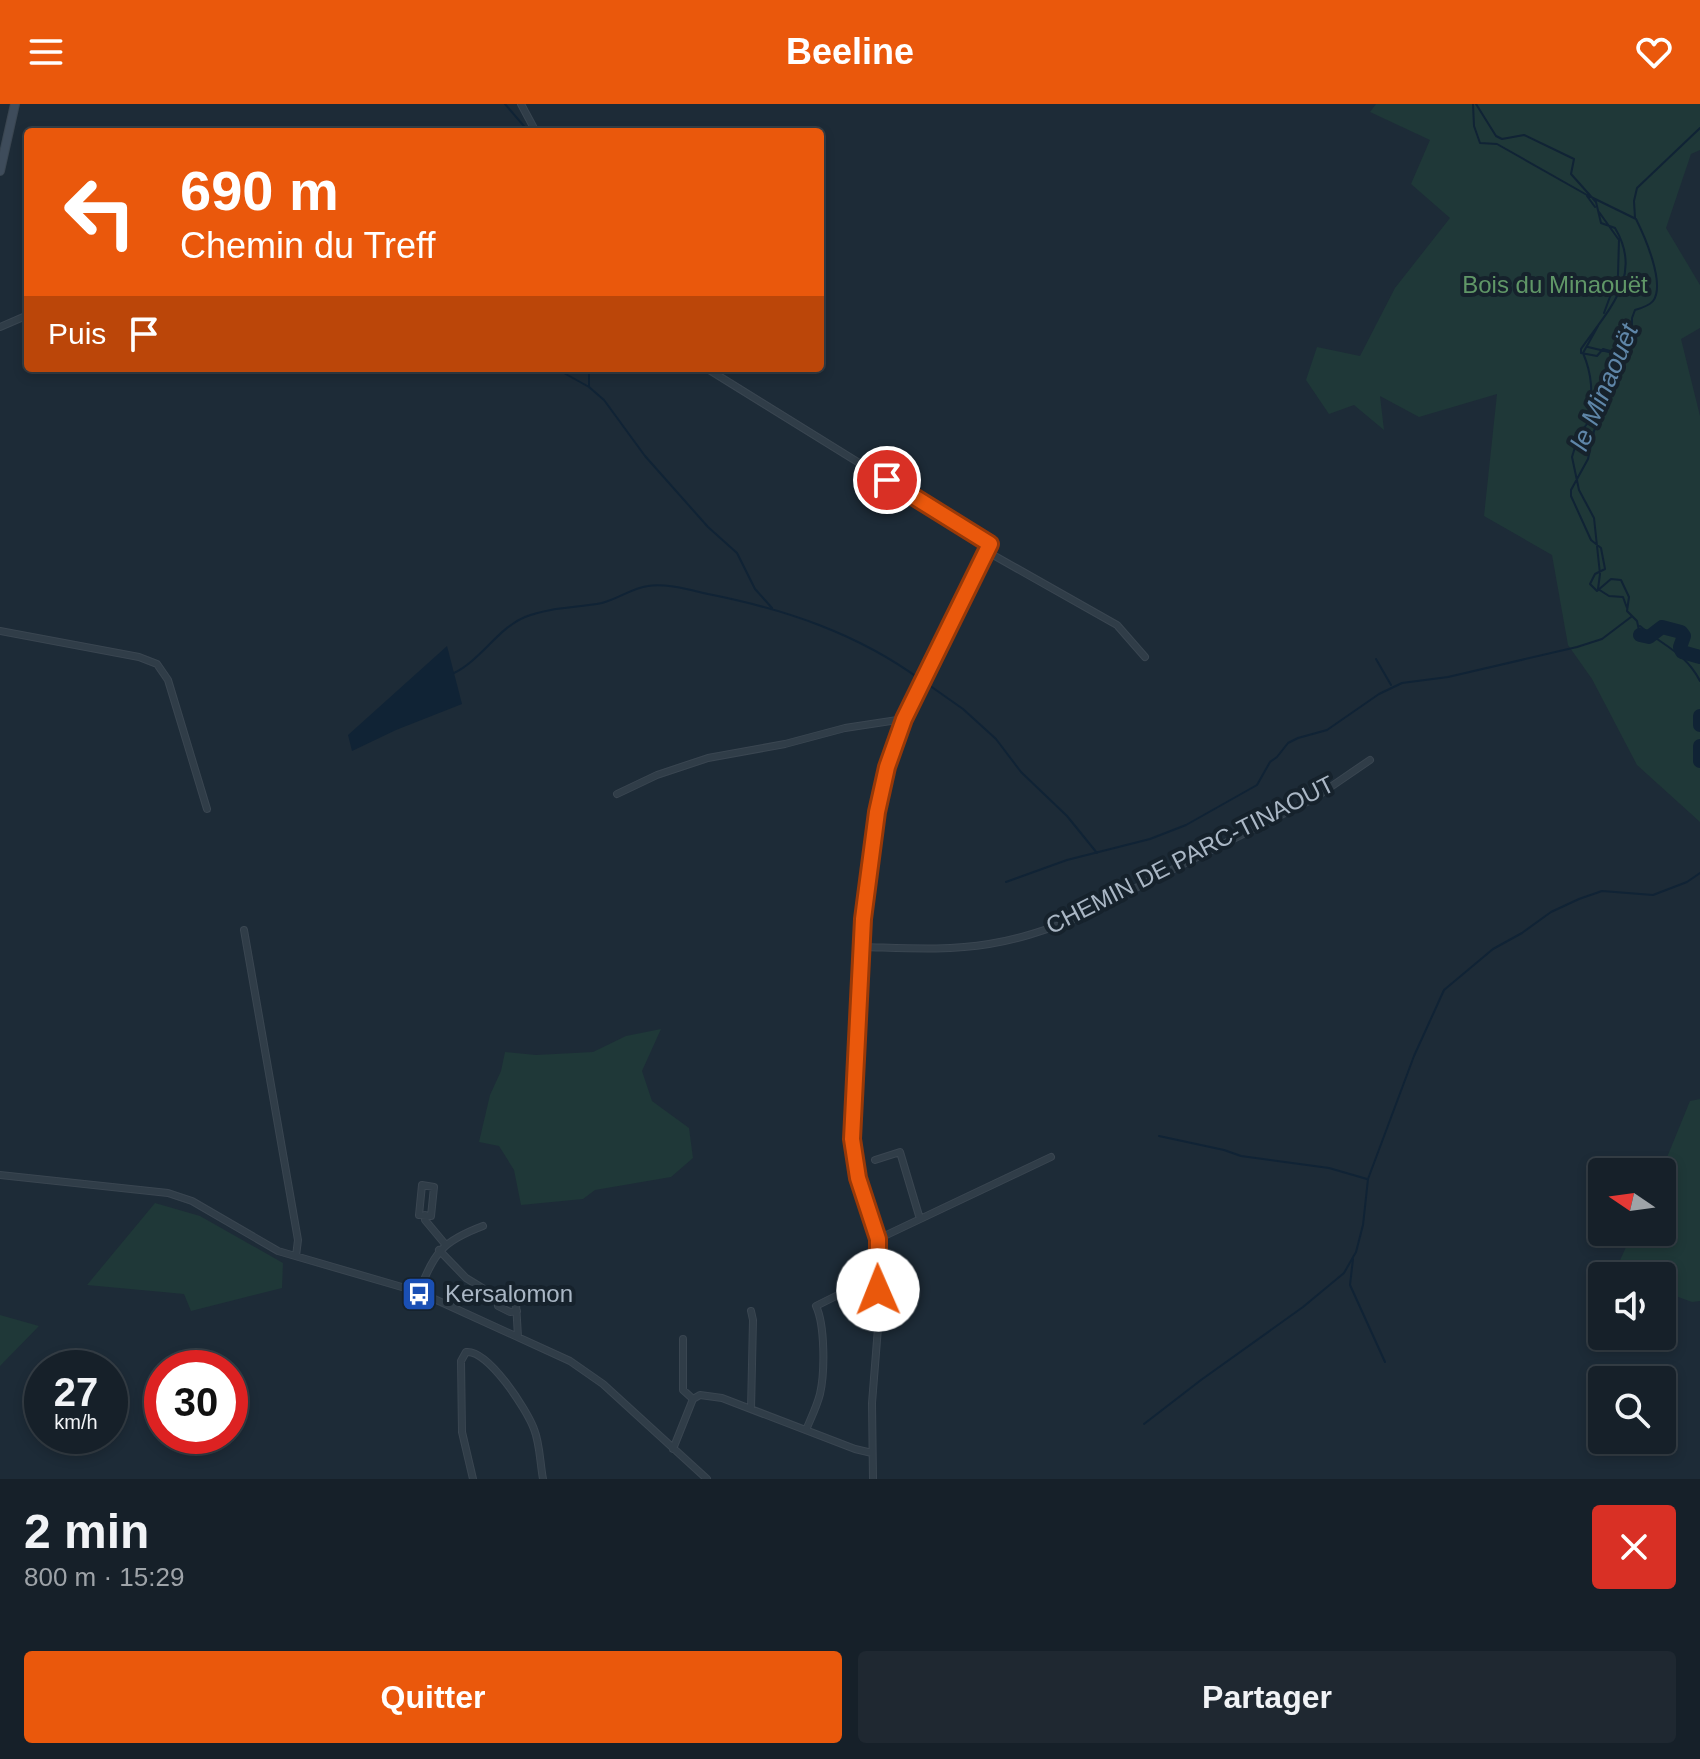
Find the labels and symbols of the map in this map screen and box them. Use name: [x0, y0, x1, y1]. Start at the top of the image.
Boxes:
park label: Bois du Minaouët: [1462, 271, 1648, 298]
water label: le Minaouët: [1564, 318, 1645, 455]
pin: [853, 446, 921, 514]
street label: CHEMIN DE PARC-TINAOUT: [1041, 770, 1339, 939]
north arrow: [1588, 1158, 1676, 1246]
position arrow: [836, 1248, 920, 1332]
bus stop icon: Kersalomon: [400, 1275, 438, 1313]
place label: Kersalomon: [445, 1280, 573, 1307]
speed limit sign: 30: [144, 1350, 248, 1454]

